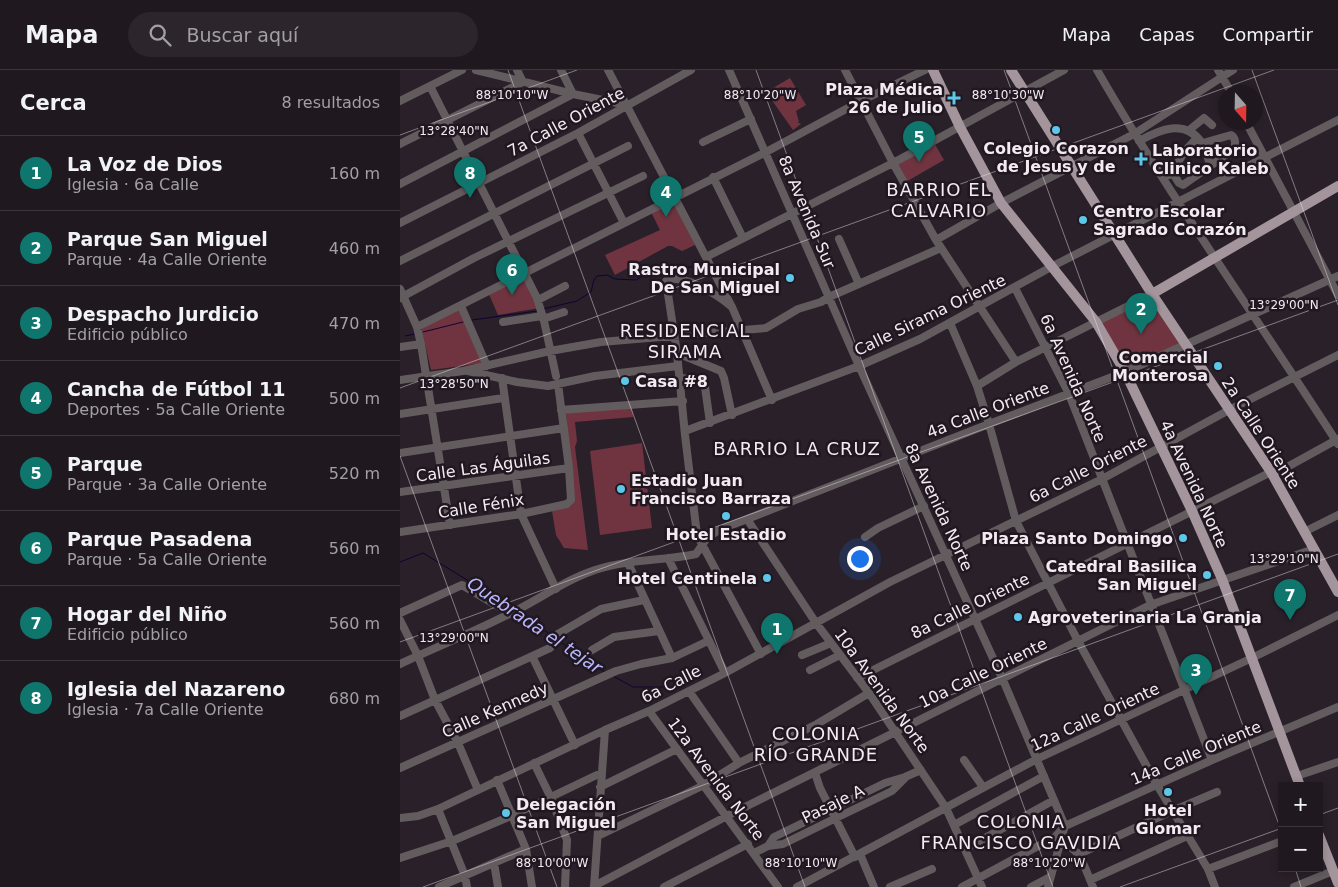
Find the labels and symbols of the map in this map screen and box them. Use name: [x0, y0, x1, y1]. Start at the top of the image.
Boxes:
place label: Plaza Médica 26 de Julio: [825, 80, 943, 117]
street label: 7a Calle Oriente: [504, 83, 628, 161]
north arrow: [1218, 85, 1263, 130]
text: 88°10'10"W: [476, 88, 548, 102]
text: 88°10'20"W: [724, 88, 796, 102]
text: 88°10'30"W: [972, 88, 1044, 102]
marker: Plaza Médica 26 de Julio: [947, 91, 961, 105]
pin: 5: [903, 121, 935, 162]
text: 13°28'40"N: [419, 124, 489, 138]
marker: Colegio Corazon de Jesus y de: [1050, 124, 1062, 136]
place label: Colegio Corazon de Jesus y de: [983, 139, 1129, 176]
place label: Laboratorio Clinico Kaleb: [1152, 141, 1269, 178]
marker: Laboratorio Clinico Kaleb: [1134, 152, 1148, 166]
street label: 8a Avenida Sur: [775, 153, 840, 272]
pin: 8: [454, 157, 486, 198]
pin: 4: [650, 176, 682, 217]
district label: BARRIO EL CALVARIO: [886, 179, 992, 221]
place label: Centro Escolar Sagrado Corazón: [1093, 202, 1247, 239]
marker: Centro Escolar Sagrado Corazón: [1077, 214, 1089, 226]
pin: 6: [496, 254, 528, 295]
place label: Rastro Municipal De San Miguel: [628, 260, 780, 297]
street label: Calle Sirama Oriente: [851, 270, 1009, 360]
marker: Rastro Municipal De San Miguel: [784, 272, 796, 284]
pin: 2: [1125, 293, 1157, 334]
text: 13°29'00"N: [1249, 298, 1319, 312]
street label: 6a Avenida Norte: [1036, 311, 1110, 445]
district label: RESIDENCIAL SIRAMA: [620, 320, 750, 362]
place label: Comercial Monterosa: [1112, 348, 1208, 385]
marker: Comercial Monterosa: [1212, 360, 1224, 372]
place label: Casa #8: [635, 372, 708, 391]
street label: 2a Calle Oriente: [1218, 373, 1304, 493]
marker: Casa #8: [619, 375, 631, 387]
text: 13°28'50"N: [419, 377, 489, 391]
street label: 4a Calle Oriente: [924, 378, 1052, 442]
street label: 4a Avenida Norte: [1156, 417, 1232, 551]
street label: 6a Calle Oriente: [1026, 431, 1150, 507]
district label: BARRIO LA CRUZ: [713, 438, 881, 459]
street label: 8a Avenida Norte: [901, 440, 977, 574]
street label: Calle Las Águilas: [415, 448, 551, 486]
place label: Estadio Juan Francisco Barraza: [631, 471, 791, 508]
marker: Estadio Juan Francisco Barraza: [615, 483, 627, 495]
street label: Calle Fénix: [437, 490, 525, 522]
marker: Hotel Estadio: [720, 510, 732, 522]
place label: Hotel Estadio: [666, 525, 786, 544]
place label: Plaza Santo Domingo: [981, 529, 1173, 548]
marker: Plaza Santo Domingo: [1177, 532, 1189, 544]
your location: [847, 546, 873, 572]
text: 13°29'10"N: [1249, 552, 1319, 566]
place label: Catedral Basilica San Miguel: [1046, 557, 1197, 594]
place label: Hotel Centinela: [617, 569, 757, 588]
street label: 8a Calle Oriente: [908, 569, 1032, 643]
marker: Catedral Basilica San Miguel: [1201, 569, 1213, 581]
water label: Quebrada el tejar: [464, 572, 608, 679]
marker: Hotel Centinela: [761, 572, 773, 584]
pin: 7: [1274, 579, 1306, 620]
place label: Agroveterinaria La Granja: [1028, 608, 1262, 627]
marker: Agroveterinaria La Granja: [1012, 611, 1024, 623]
pin: 1: [761, 613, 793, 654]
street label: 10a Avenida Norte: [831, 625, 933, 757]
text: 13°29'00"N: [419, 631, 489, 645]
street label: 10a Calle Oriente: [916, 634, 1050, 712]
pin: 3: [1180, 654, 1212, 695]
street label: 6a Calle: [638, 661, 704, 707]
street label: Calle Kennedy: [439, 678, 551, 742]
street label: 12a Calle Oriente: [1028, 679, 1162, 755]
street label: 12a Avenida Norte: [664, 714, 768, 844]
street label: 14a Calle Oriente: [1128, 717, 1264, 789]
district label: COLONIA RÍO GRANDE: [754, 723, 878, 765]
street label: Pasaje A: [799, 781, 867, 827]
marker: Hotel Glomar: [1162, 786, 1174, 798]
place label: Delegación San Miguel: [516, 795, 616, 832]
place label: Hotel Glomar: [1136, 801, 1201, 838]
marker: Delegación San Miguel: [500, 807, 512, 819]
district label: COLONIA FRANCISCO GAVIDIA: [921, 811, 1121, 853]
text: 88°10'00"W: [516, 856, 588, 870]
text: 88°10'10"W: [765, 856, 837, 870]
text: 88°10'20"W: [1013, 856, 1085, 870]

